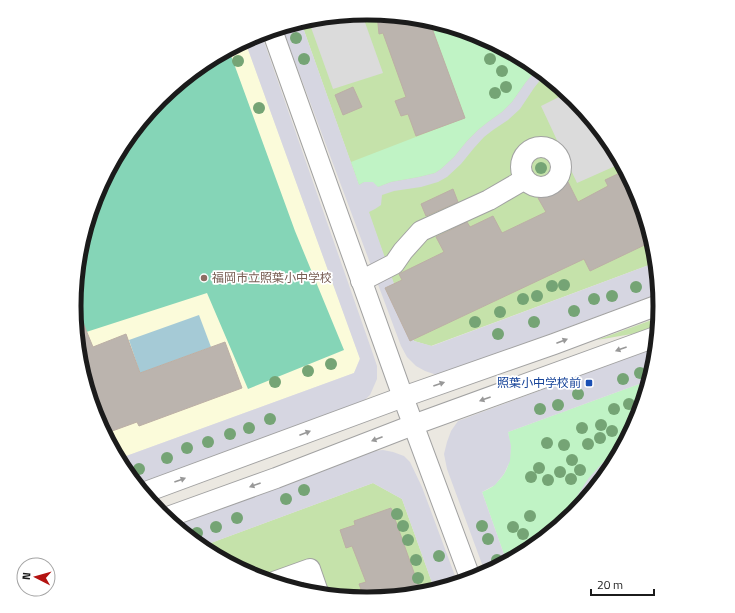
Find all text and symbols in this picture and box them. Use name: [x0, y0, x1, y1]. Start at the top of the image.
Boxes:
place label: 福岡市立照葉小中学校: [212, 268, 332, 287]
marker: 福岡市立照葉小中学校: [199, 273, 209, 283]
one-way arrow: [557, 337, 569, 343]
one-way arrow: [615, 346, 627, 352]
place label: 照葉小中学校前: [497, 373, 581, 392]
marker: 照葉小中学校前: [584, 378, 594, 388]
one-way arrow: [434, 381, 446, 387]
one-way arrow: [478, 396, 490, 402]
one-way arrow: [299, 430, 311, 436]
one-way arrow: [371, 436, 382, 442]
one-way arrow: [174, 476, 186, 482]
one-way arrow: [249, 483, 261, 489]
north arrow: [16, 557, 56, 597]
text: N: [18, 571, 34, 581]
scale bar: [591, 571, 654, 597]
text: 20 m: [597, 575, 623, 594]

